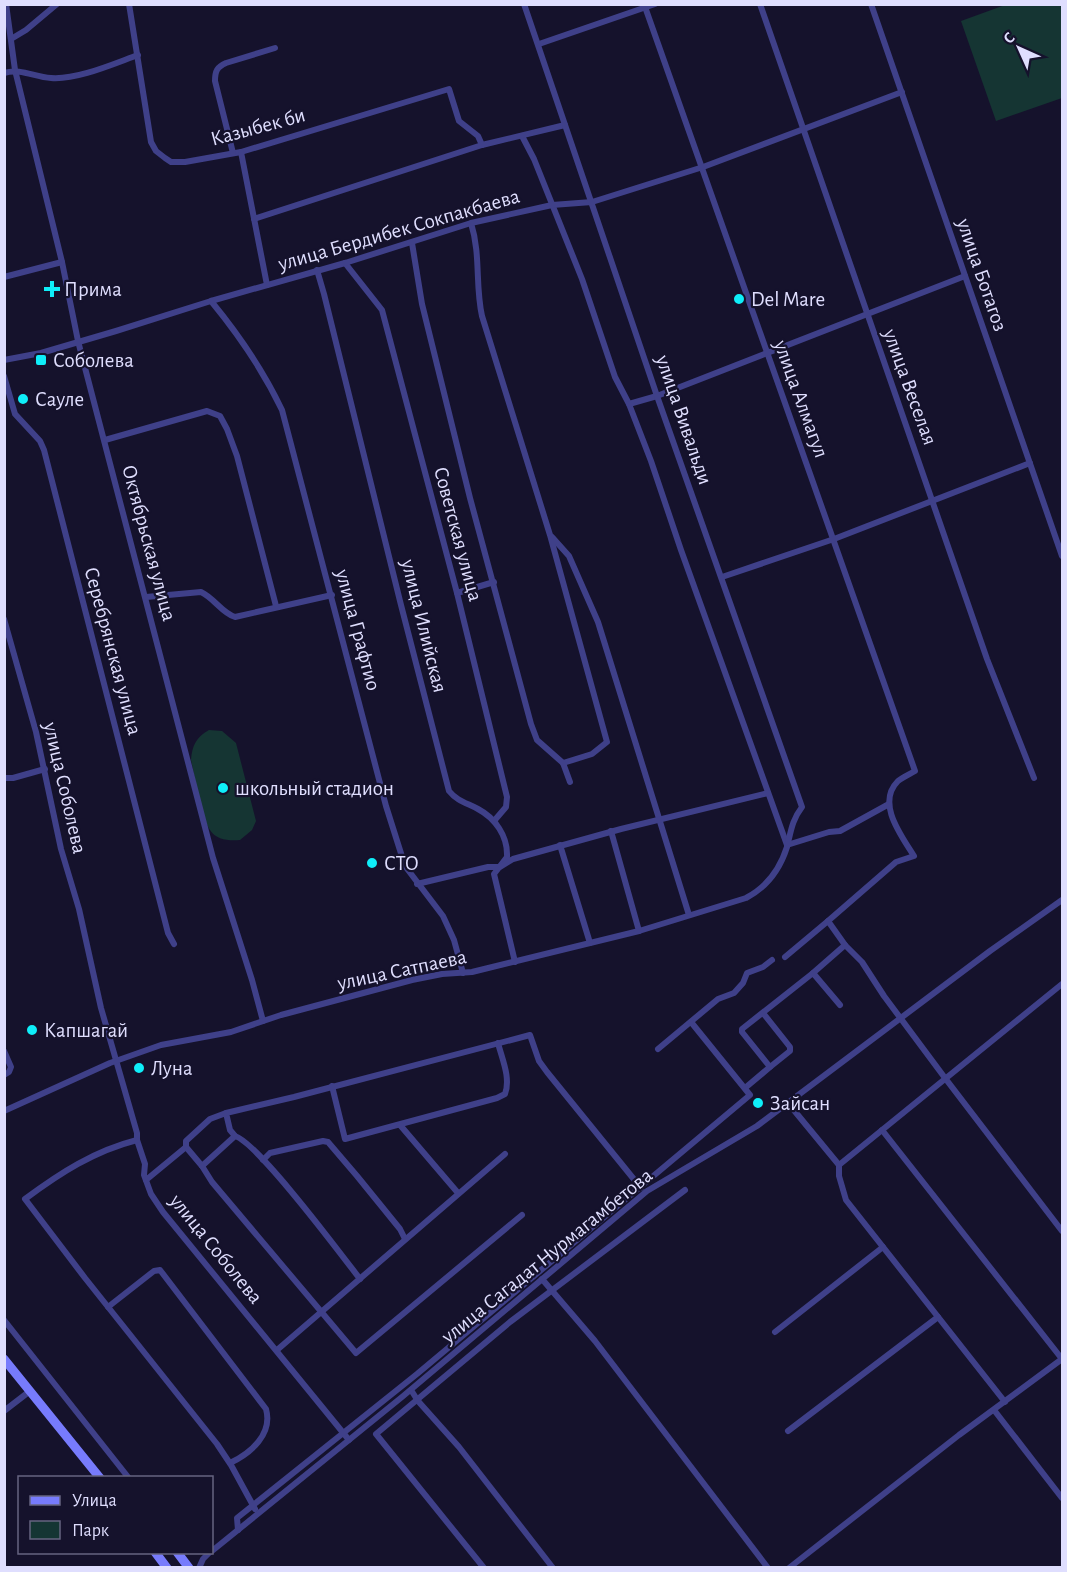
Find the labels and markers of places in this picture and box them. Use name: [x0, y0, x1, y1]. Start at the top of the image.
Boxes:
place label: Прима: [64, 279, 122, 300]
marker: Прима: [45, 282, 59, 296]
place label: Del Mare: [751, 289, 825, 310]
marker: Del Mare: [732, 292, 746, 306]
place label: Соболева: [53, 350, 134, 371]
marker: Соболева: [34, 353, 48, 367]
place label: Сауле: [35, 389, 84, 410]
marker: Сауле: [16, 392, 30, 406]
place label: школьный стадион: [235, 778, 394, 799]
marker: школьный стадион: [216, 781, 230, 795]
place label: СТО: [384, 853, 419, 874]
marker: СТО: [365, 856, 379, 870]
place label: Капшагай: [44, 1020, 128, 1041]
marker: Капшагай: [25, 1023, 39, 1037]
place label: Луна: [151, 1058, 193, 1079]
marker: Луна: [132, 1061, 146, 1075]
place label: Зайсан: [770, 1093, 830, 1114]
marker: Зайсан: [751, 1096, 765, 1110]

